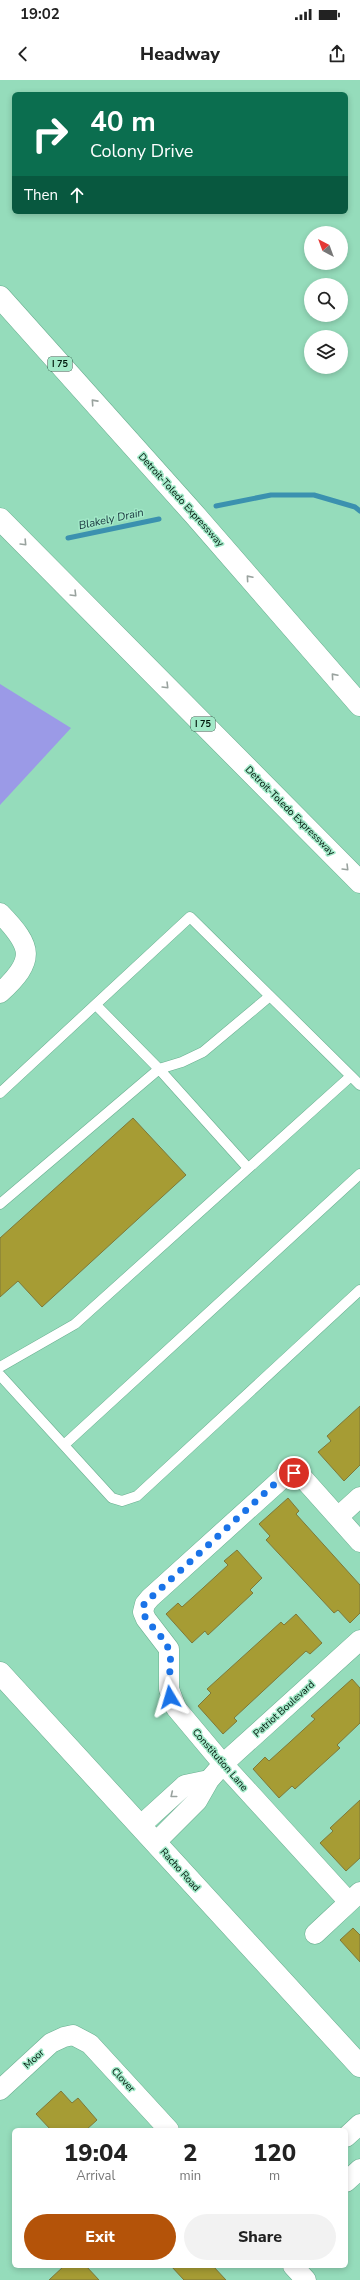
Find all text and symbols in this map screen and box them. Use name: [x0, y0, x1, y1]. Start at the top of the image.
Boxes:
text: 19:02: [20, 4, 60, 24]
text: Headway: [140, 42, 220, 66]
icon: back: [12, 43, 34, 65]
icon: share: [326, 43, 348, 65]
text: 40 m: [90, 103, 156, 141]
icon: right: [24, 108, 76, 160]
text: Colony Drive: [90, 139, 193, 163]
icon: ahead: [66, 184, 88, 206]
text: Then: [24, 185, 58, 205]
north arrow: [304, 226, 348, 270]
map controls: [304, 226, 348, 374]
button: search: [304, 278, 348, 322]
button: layers: [304, 330, 348, 374]
road number: I 75: [48, 357, 72, 371]
one-way arrow: [91, 399, 98, 407]
street label: Detroit-Toledo Expressway: [135, 450, 228, 551]
water label: Blakely Drain: [77, 505, 145, 533]
one-way arrow: [19, 538, 27, 546]
one-way arrow: [247, 575, 254, 583]
one-way arrow: [69, 589, 77, 597]
one-way arrow: [332, 673, 339, 681]
one-way arrow: [161, 681, 169, 689]
road number: I 75: [191, 717, 215, 731]
street label: Detroit-Toledo Expressway: [242, 763, 339, 860]
one-way arrow: [341, 863, 349, 871]
pin: [277, 1456, 311, 1490]
icon: arrive: [283, 1462, 305, 1484]
position arrow: [149, 1676, 191, 1718]
street label: Patriot Boulevard: [250, 1678, 318, 1740]
street label: Constitution Lane: [189, 1726, 251, 1794]
one-way arrow: [171, 1790, 178, 1797]
street label: Racho Road: [157, 1845, 203, 1895]
street label: Moor: [21, 2046, 48, 2072]
street label: Clover: [108, 2065, 138, 2096]
text: 19:04: [64, 2137, 128, 2169]
text: 2: [183, 2137, 198, 2169]
text: 120: [253, 2137, 296, 2169]
text: Arrival: [76, 2167, 115, 2185]
text: min: [180, 2167, 201, 2185]
text: m: [269, 2167, 280, 2185]
button: Exit: [24, 2214, 176, 2260]
button: Share: [184, 2214, 336, 2260]

